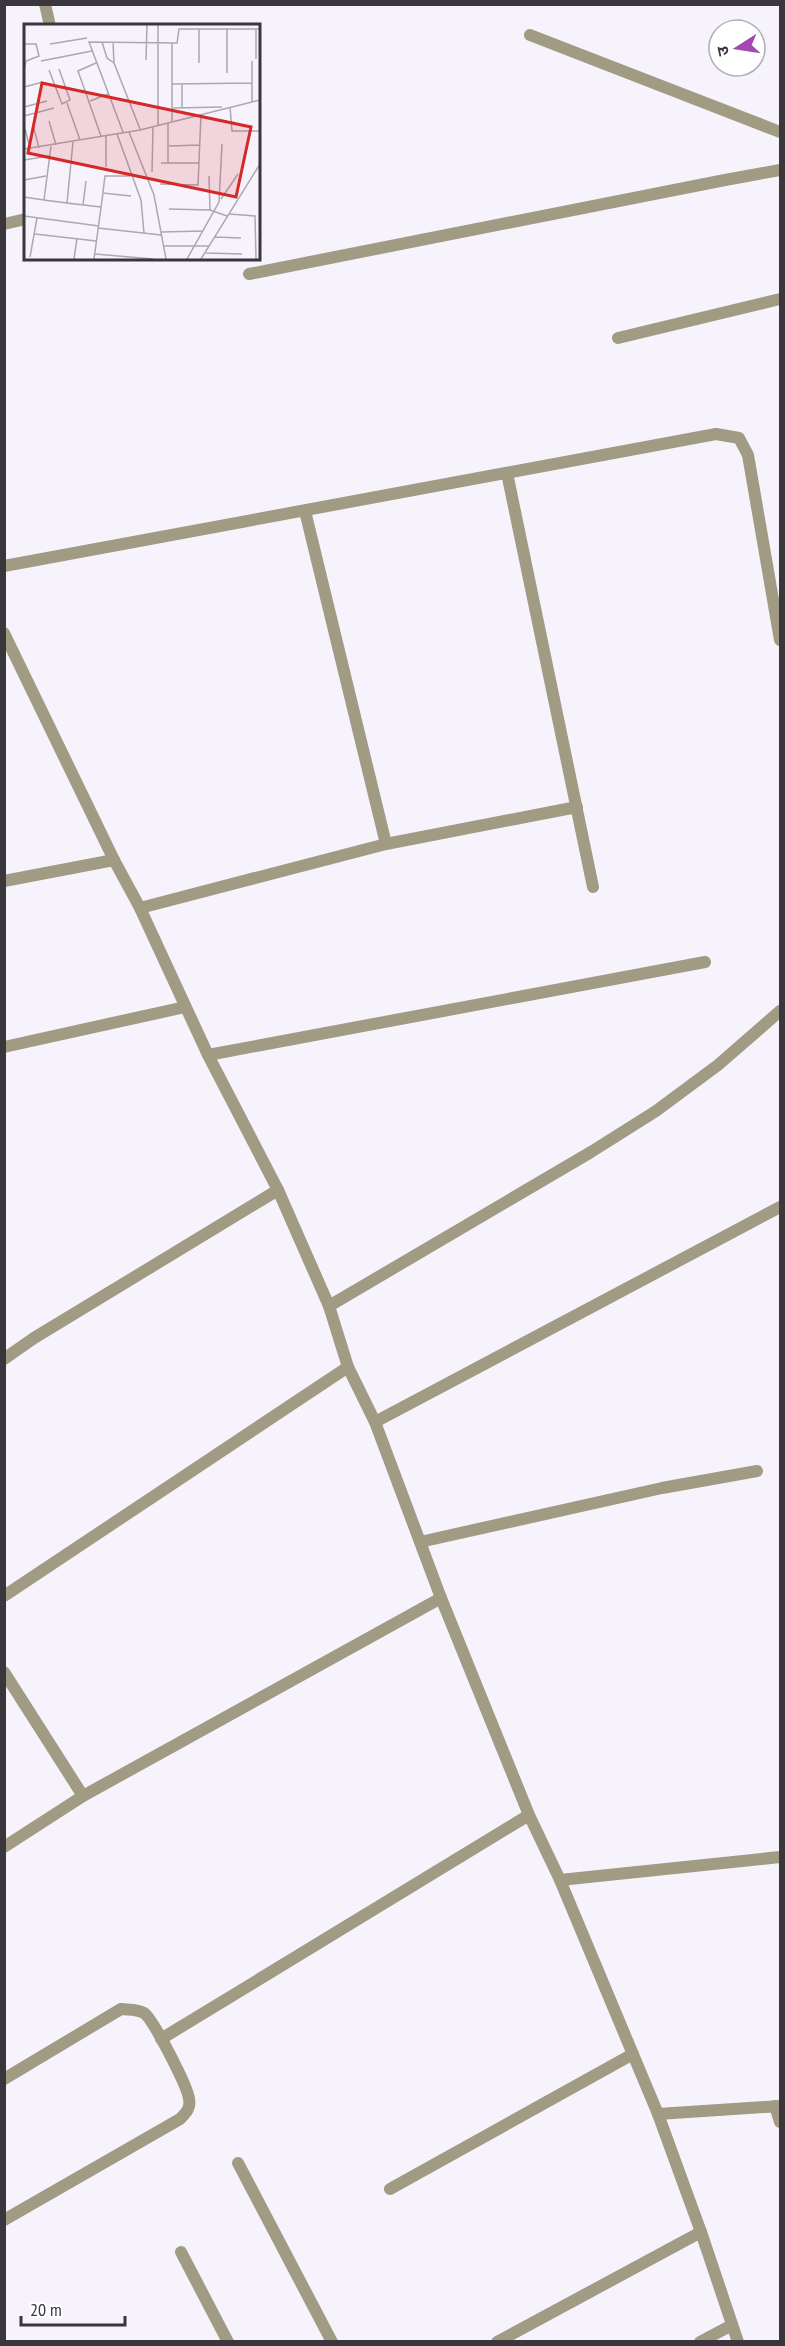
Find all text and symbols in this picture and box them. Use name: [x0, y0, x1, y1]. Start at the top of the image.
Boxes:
north arrow: [707, 18, 767, 78]
inset map: [24, 24, 260, 260]
text: उ: [711, 44, 733, 58]
scale bar: [21, 2289, 124, 2327]
text: 20 m: [30, 2298, 62, 2321]

